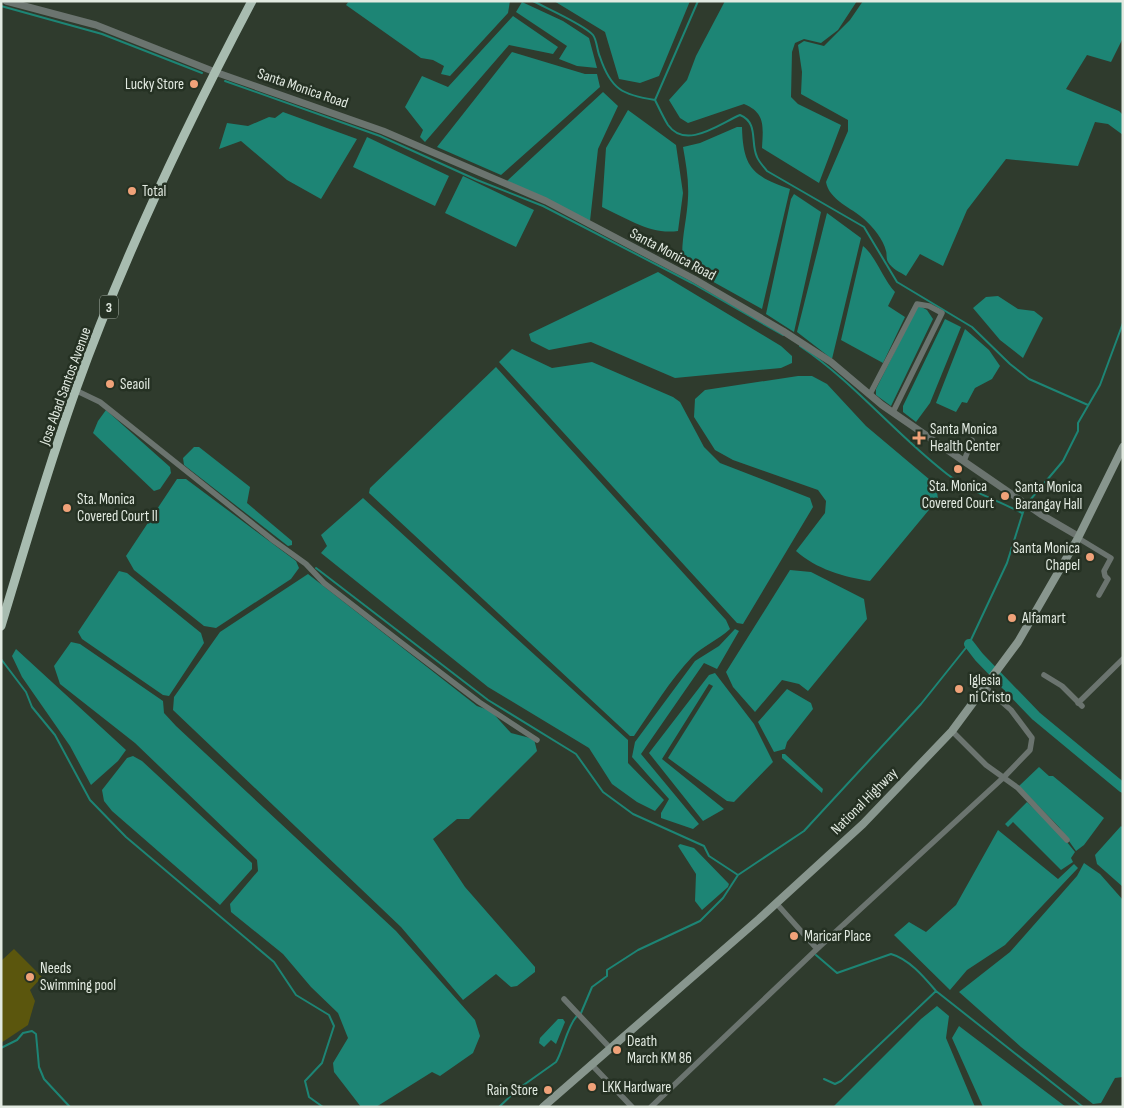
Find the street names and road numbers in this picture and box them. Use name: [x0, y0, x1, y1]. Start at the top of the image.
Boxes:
street label: Santa Monica Road: [255, 64, 351, 113]
street label: Santa Monica Road: [627, 224, 719, 285]
road number: 3: [100, 296, 118, 318]
street label: Jose Abad Santos Avenue: [35, 325, 96, 449]
street label: National Highway: [827, 764, 902, 839]

